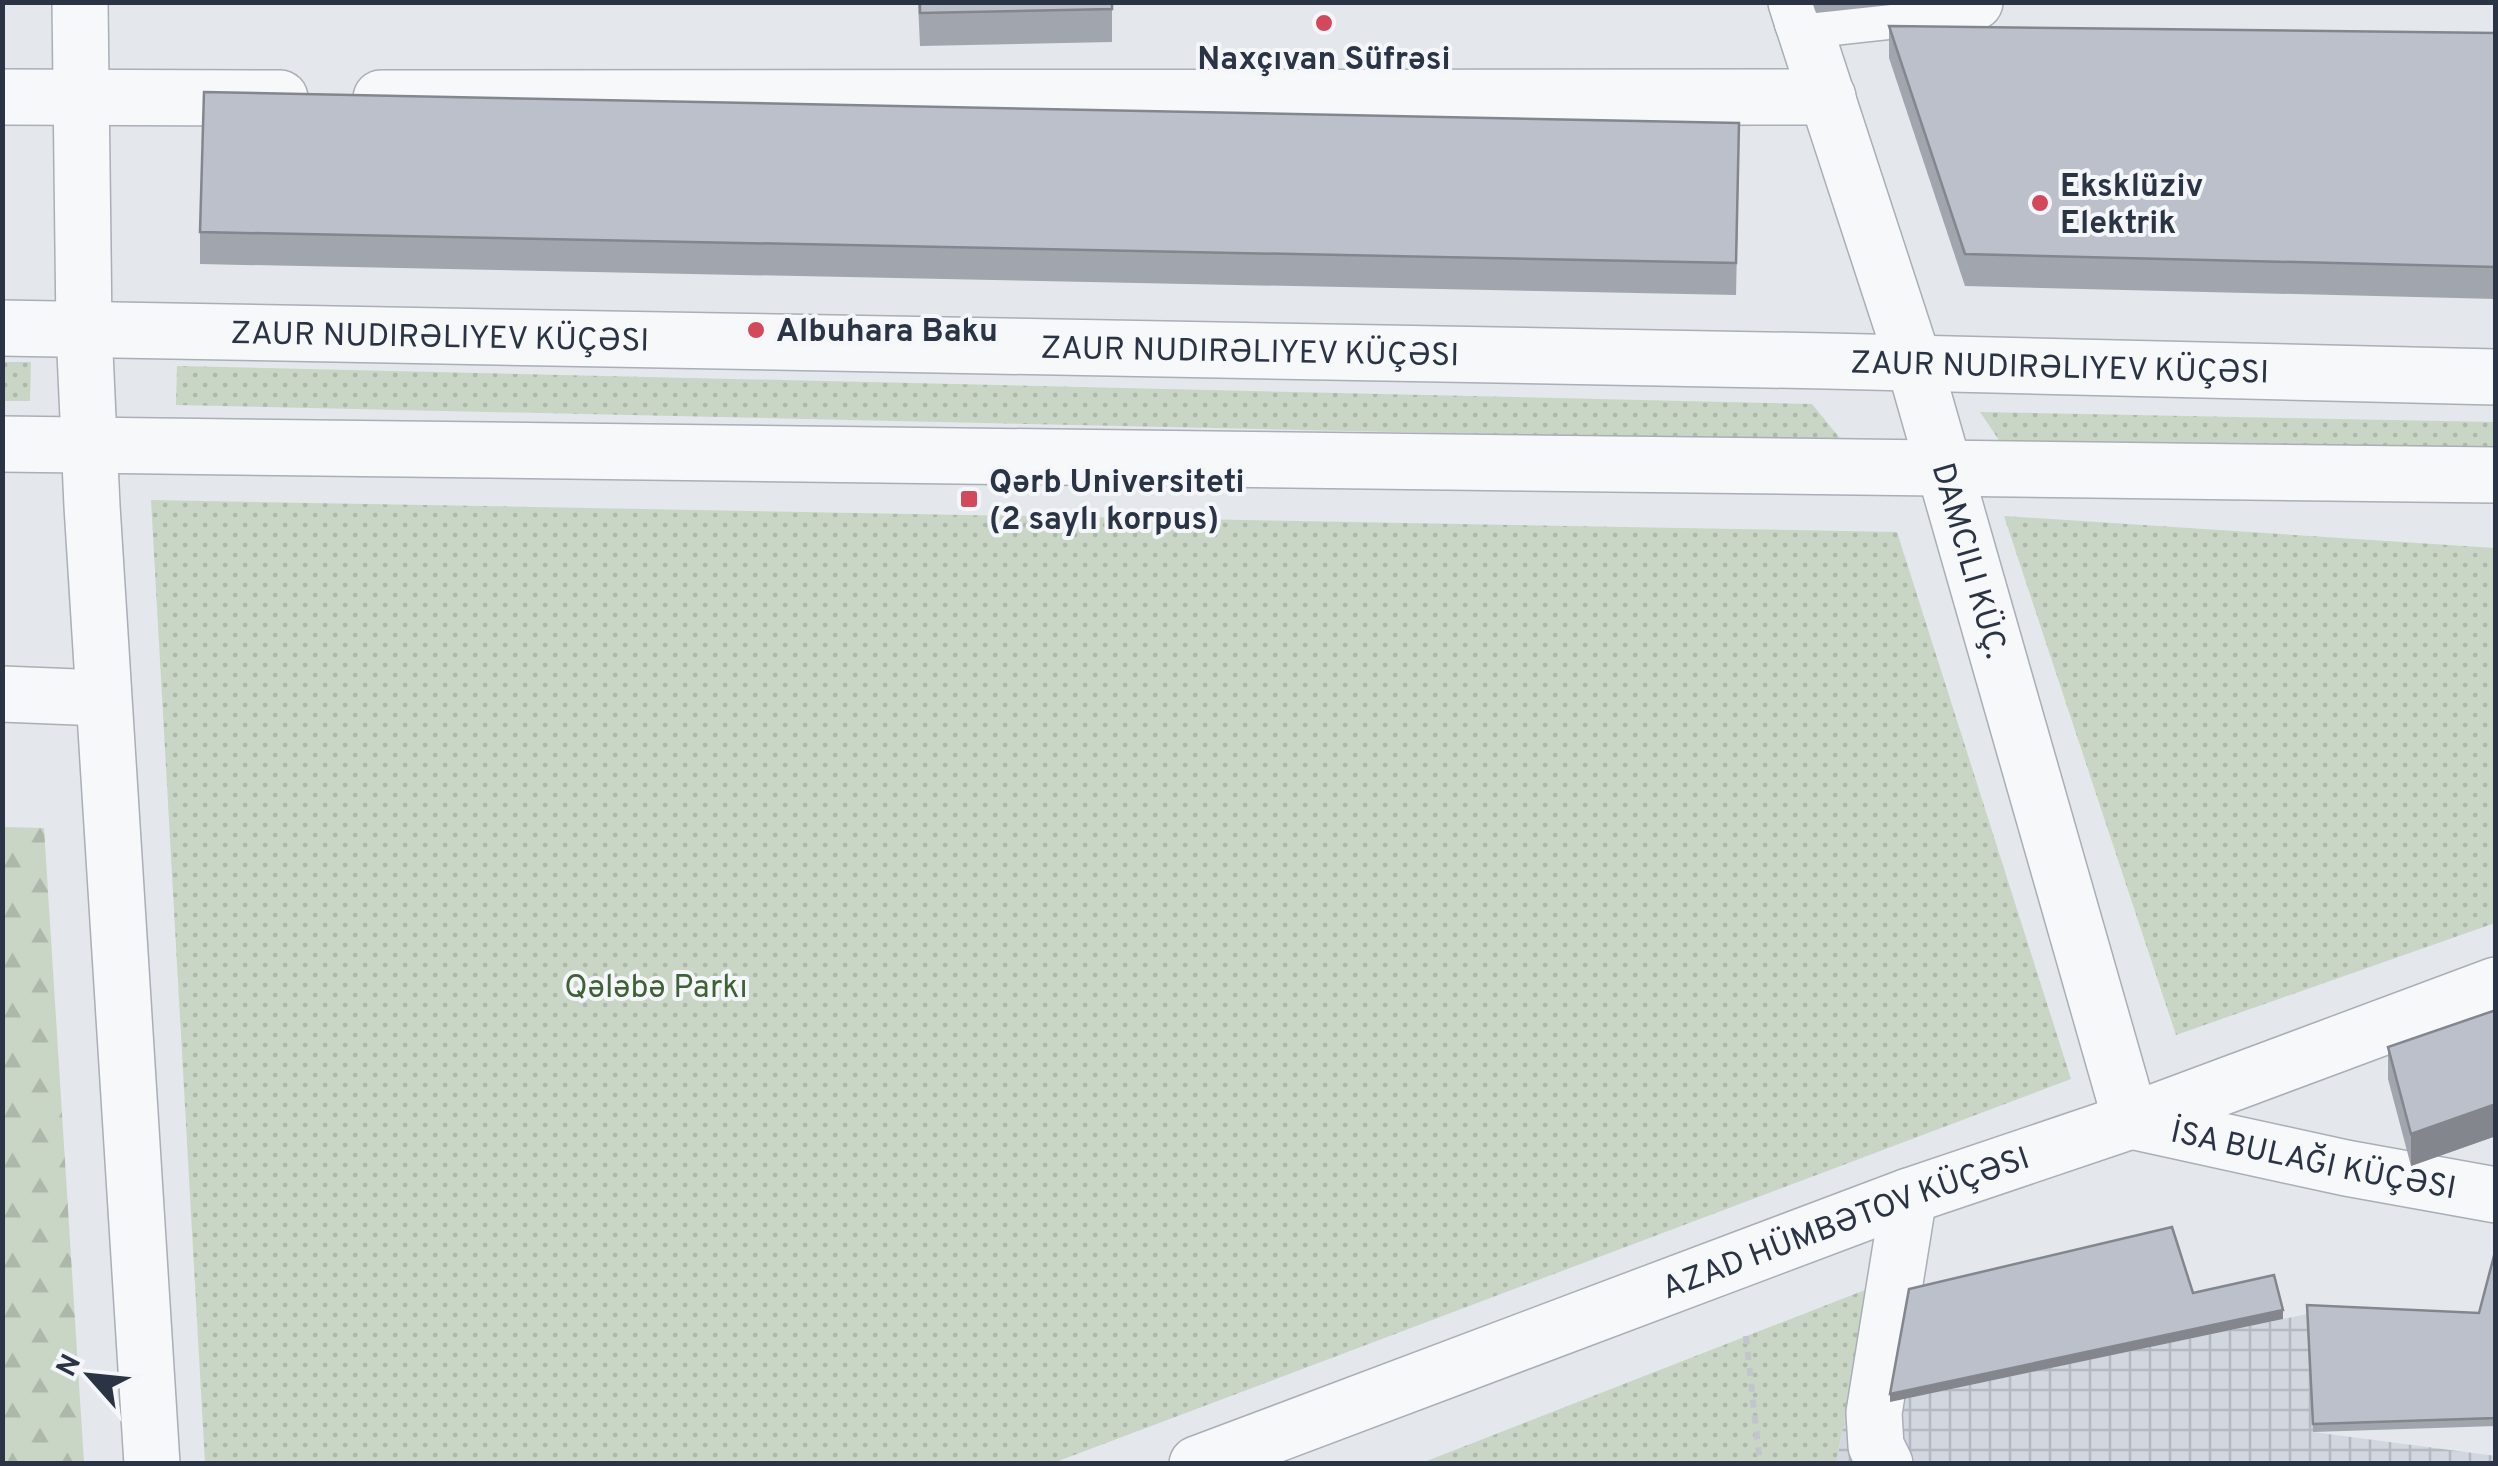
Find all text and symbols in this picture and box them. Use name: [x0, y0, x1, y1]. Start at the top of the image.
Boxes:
marker: Naxçıvan Süfrəsi: [1313, 12, 1335, 34]
place label: Naxçıvan Süfrəsi: [1197, 41, 1451, 81]
place label: Eksklüziv Elektrik: [2060, 168, 2203, 245]
marker: Eksklüziv Elektrik: [2029, 192, 2051, 214]
place label: Albuhara Baku: [776, 313, 998, 353]
street label: ZAUR NUDIRƏLIYEV KÜÇƏSI: [230, 315, 650, 363]
marker: Albuhara Baku: [745, 319, 767, 341]
street label: ZAUR NUDIRƏLIYEV KÜÇƏSI: [1040, 330, 1460, 377]
street label: ZAUR NUDIRƏLIYEV KÜÇƏSI: [1850, 345, 2269, 395]
street label: DAMCILI KÜÇ.: [1921, 459, 2015, 664]
place label: Qərb Universiteti (2 saylı korpus): [989, 464, 1245, 541]
marker: Qərb Universiteti (2 saylı korpus): [958, 488, 980, 510]
park label: Qələbə Parkı: [564, 969, 748, 1009]
street label: İSA BULAĞI KÜÇƏSI: [2167, 1112, 2459, 1210]
street label: AZAD HÜMBƏTOV KÜÇƏSI: [1657, 1140, 2035, 1310]
north arrow: [40, 1326, 140, 1426]
text: N: [50, 1349, 91, 1383]

